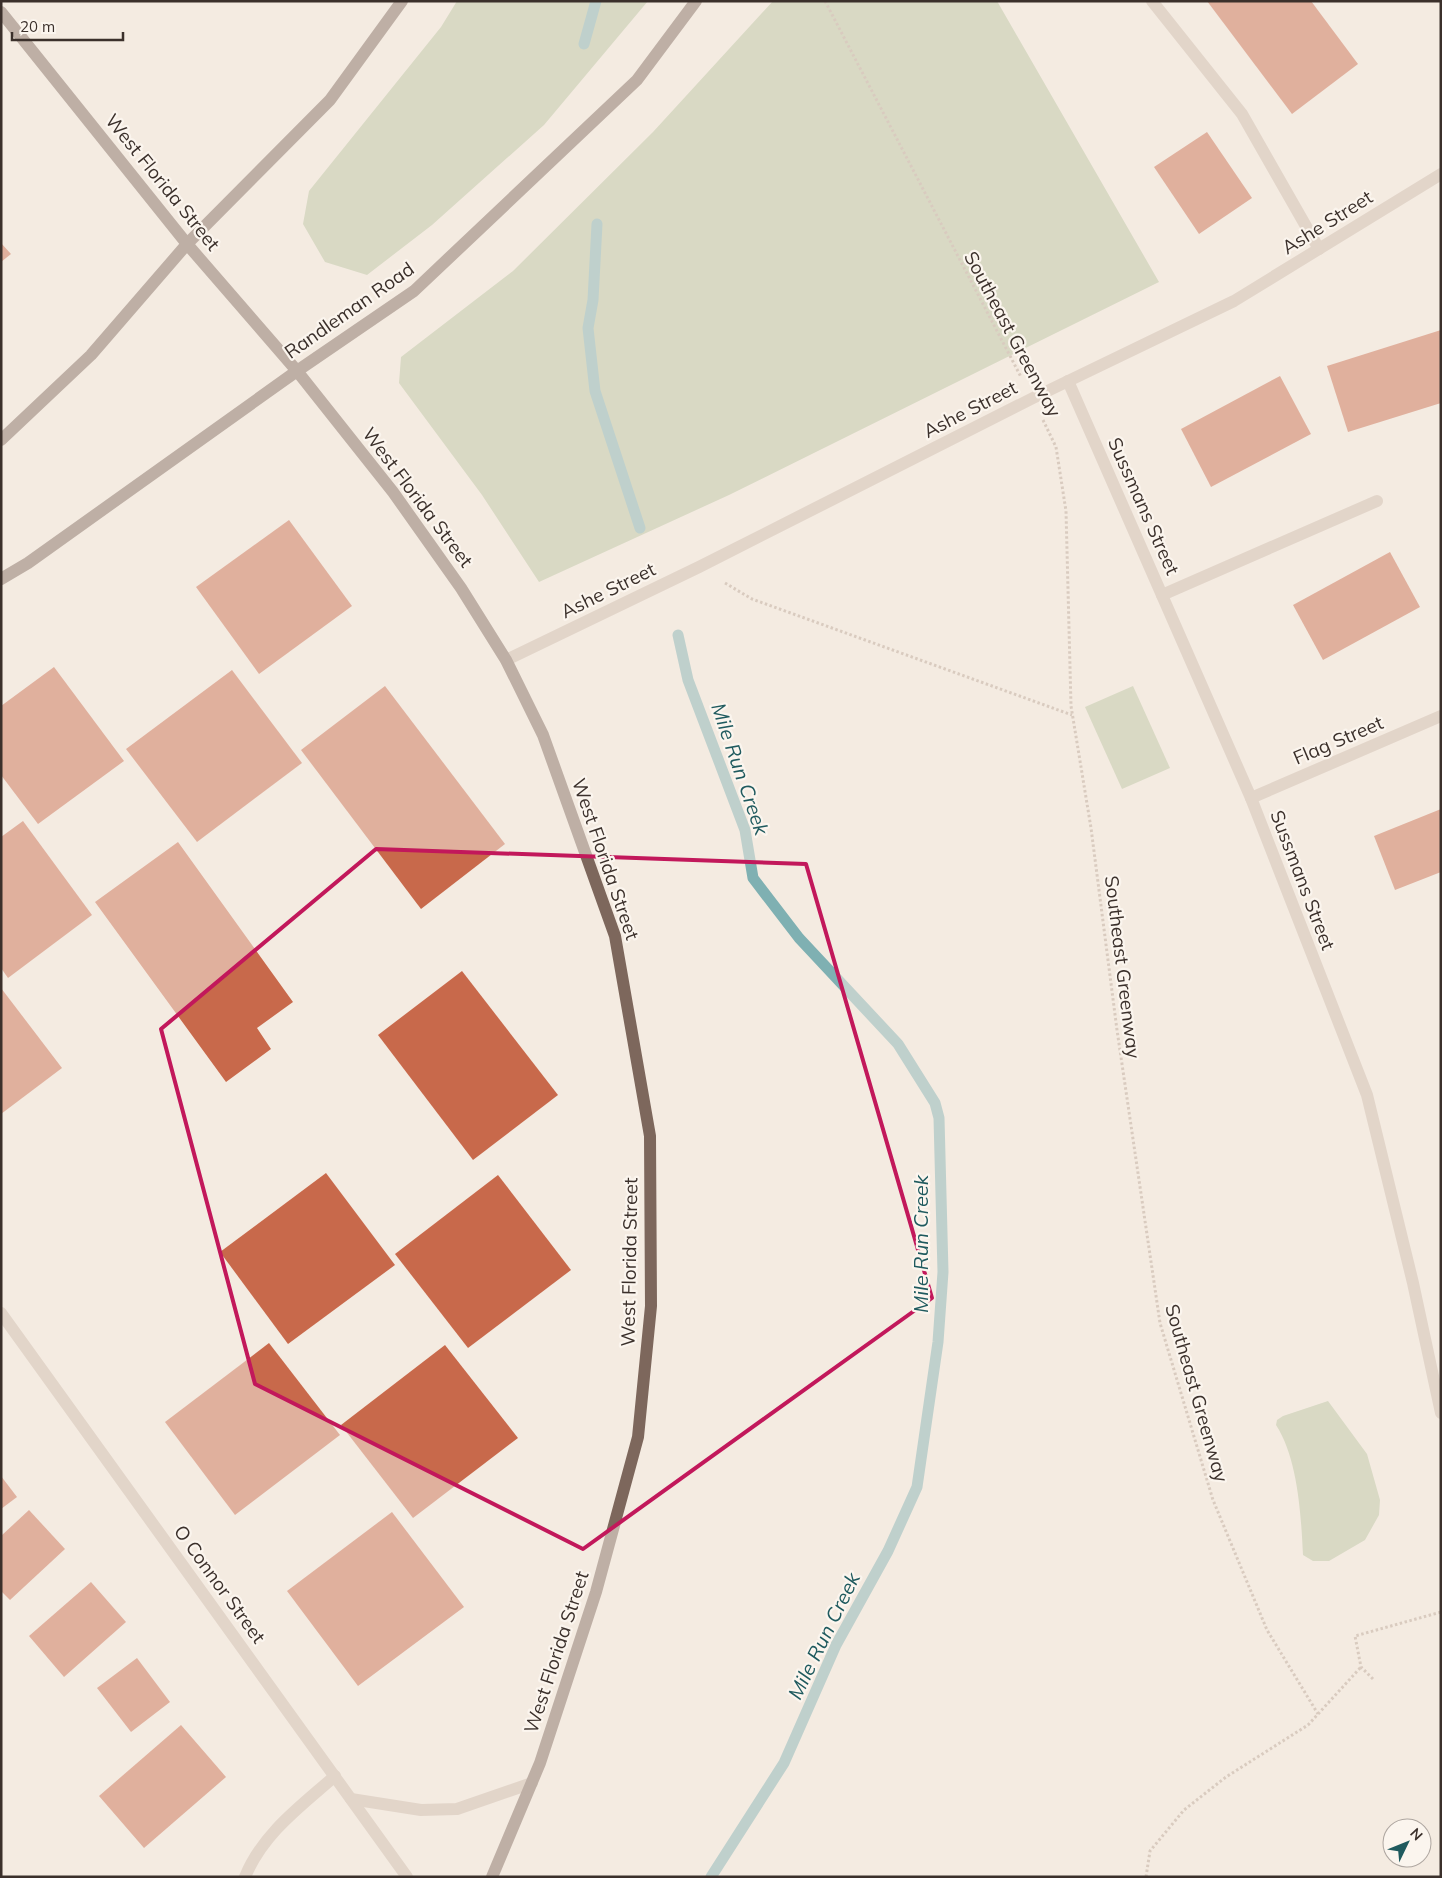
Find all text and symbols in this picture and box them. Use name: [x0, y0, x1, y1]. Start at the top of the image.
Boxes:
scale bar: [12, 10, 124, 42]
text: 20 m: [20, 17, 55, 36]
street label: West Florida Street: [100, 109, 226, 256]
street label: Ashe Street: [1277, 185, 1377, 259]
street label: Southeast Greenway: [959, 247, 1067, 421]
street label: Randleman Road: [280, 256, 418, 364]
street label: Ashe Street: [919, 375, 1021, 443]
street label: West Florida Street: [358, 422, 479, 572]
street label: Sussmans Street: [1103, 434, 1185, 579]
street label: Ashe Street: [557, 557, 660, 623]
water label: Mile Run Creek: [706, 700, 775, 839]
street label: Flag Street: [1289, 710, 1387, 770]
street label: West Florida Street: [567, 775, 645, 943]
street label: Sussmans Street: [1265, 807, 1341, 954]
street label: Southeast Greenway: [1100, 874, 1146, 1060]
water label: Mile Run Creek: [908, 1174, 933, 1313]
street label: West Florida Street: [616, 1177, 642, 1347]
street label: Southeast Greenway: [1160, 1301, 1234, 1485]
street label: O Connor Street: [169, 1520, 271, 1648]
street label: West Florida Street: [518, 1568, 594, 1736]
water label: Mile Run Creek: [782, 1568, 865, 1703]
north arrow: [1382, 1818, 1432, 1868]
text: N: [1406, 1824, 1427, 1844]

